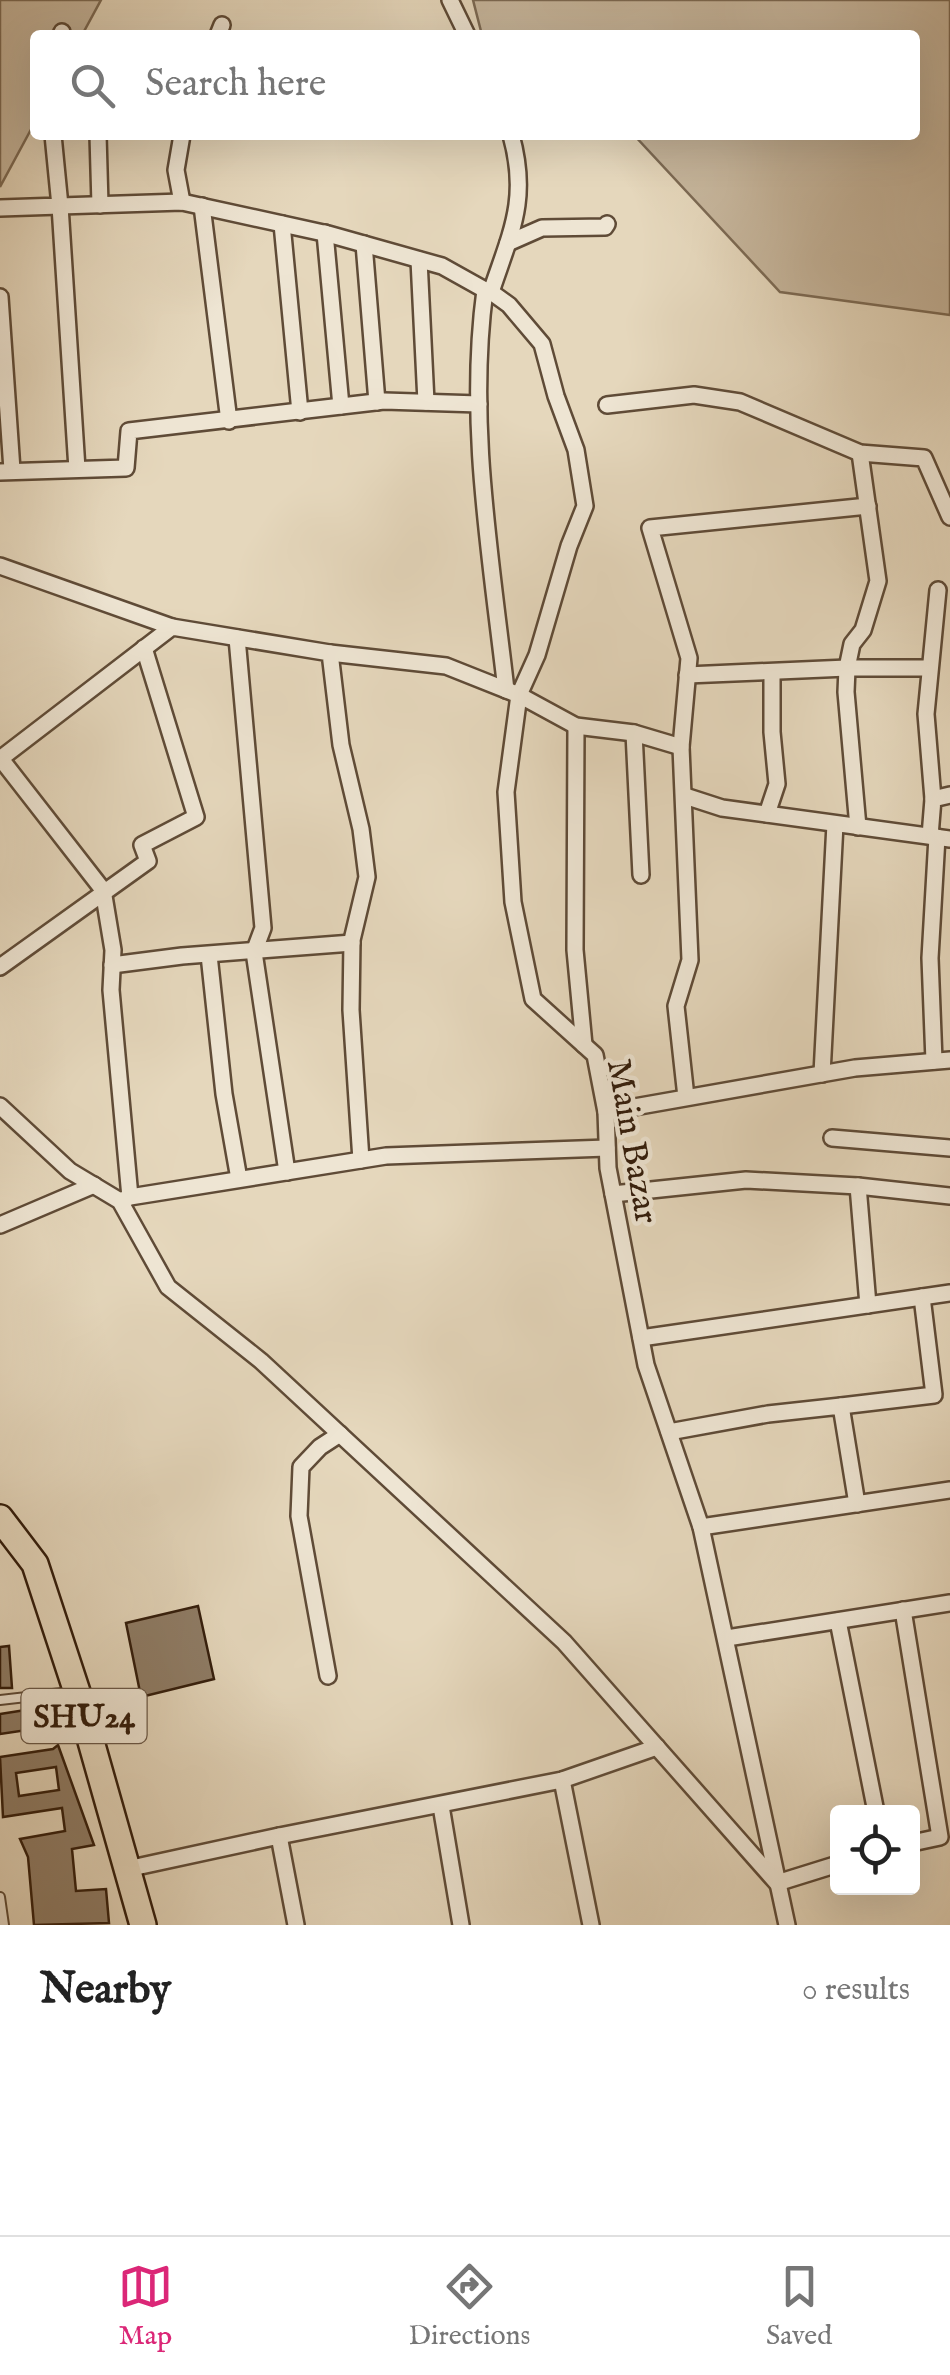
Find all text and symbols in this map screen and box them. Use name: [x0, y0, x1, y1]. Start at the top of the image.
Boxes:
search box: [30, 30, 920, 140]
icon: search: [65, 58, 120, 113]
text: Search here: [145, 61, 326, 109]
street label: Main Bazar: [595, 1056, 668, 1227]
road number: SHU24: [22, 1689, 146, 1743]
map controls: [830, 1805, 920, 1895]
button: locate: [830, 1805, 920, 1895]
text: Nearby: [40, 1964, 171, 2017]
text: 0 results: [802, 1970, 910, 2011]
tab: Map: [118, 2259, 173, 2354]
tab: Directions: [408, 2259, 530, 2354]
tab: Saved: [766, 2259, 832, 2354]

